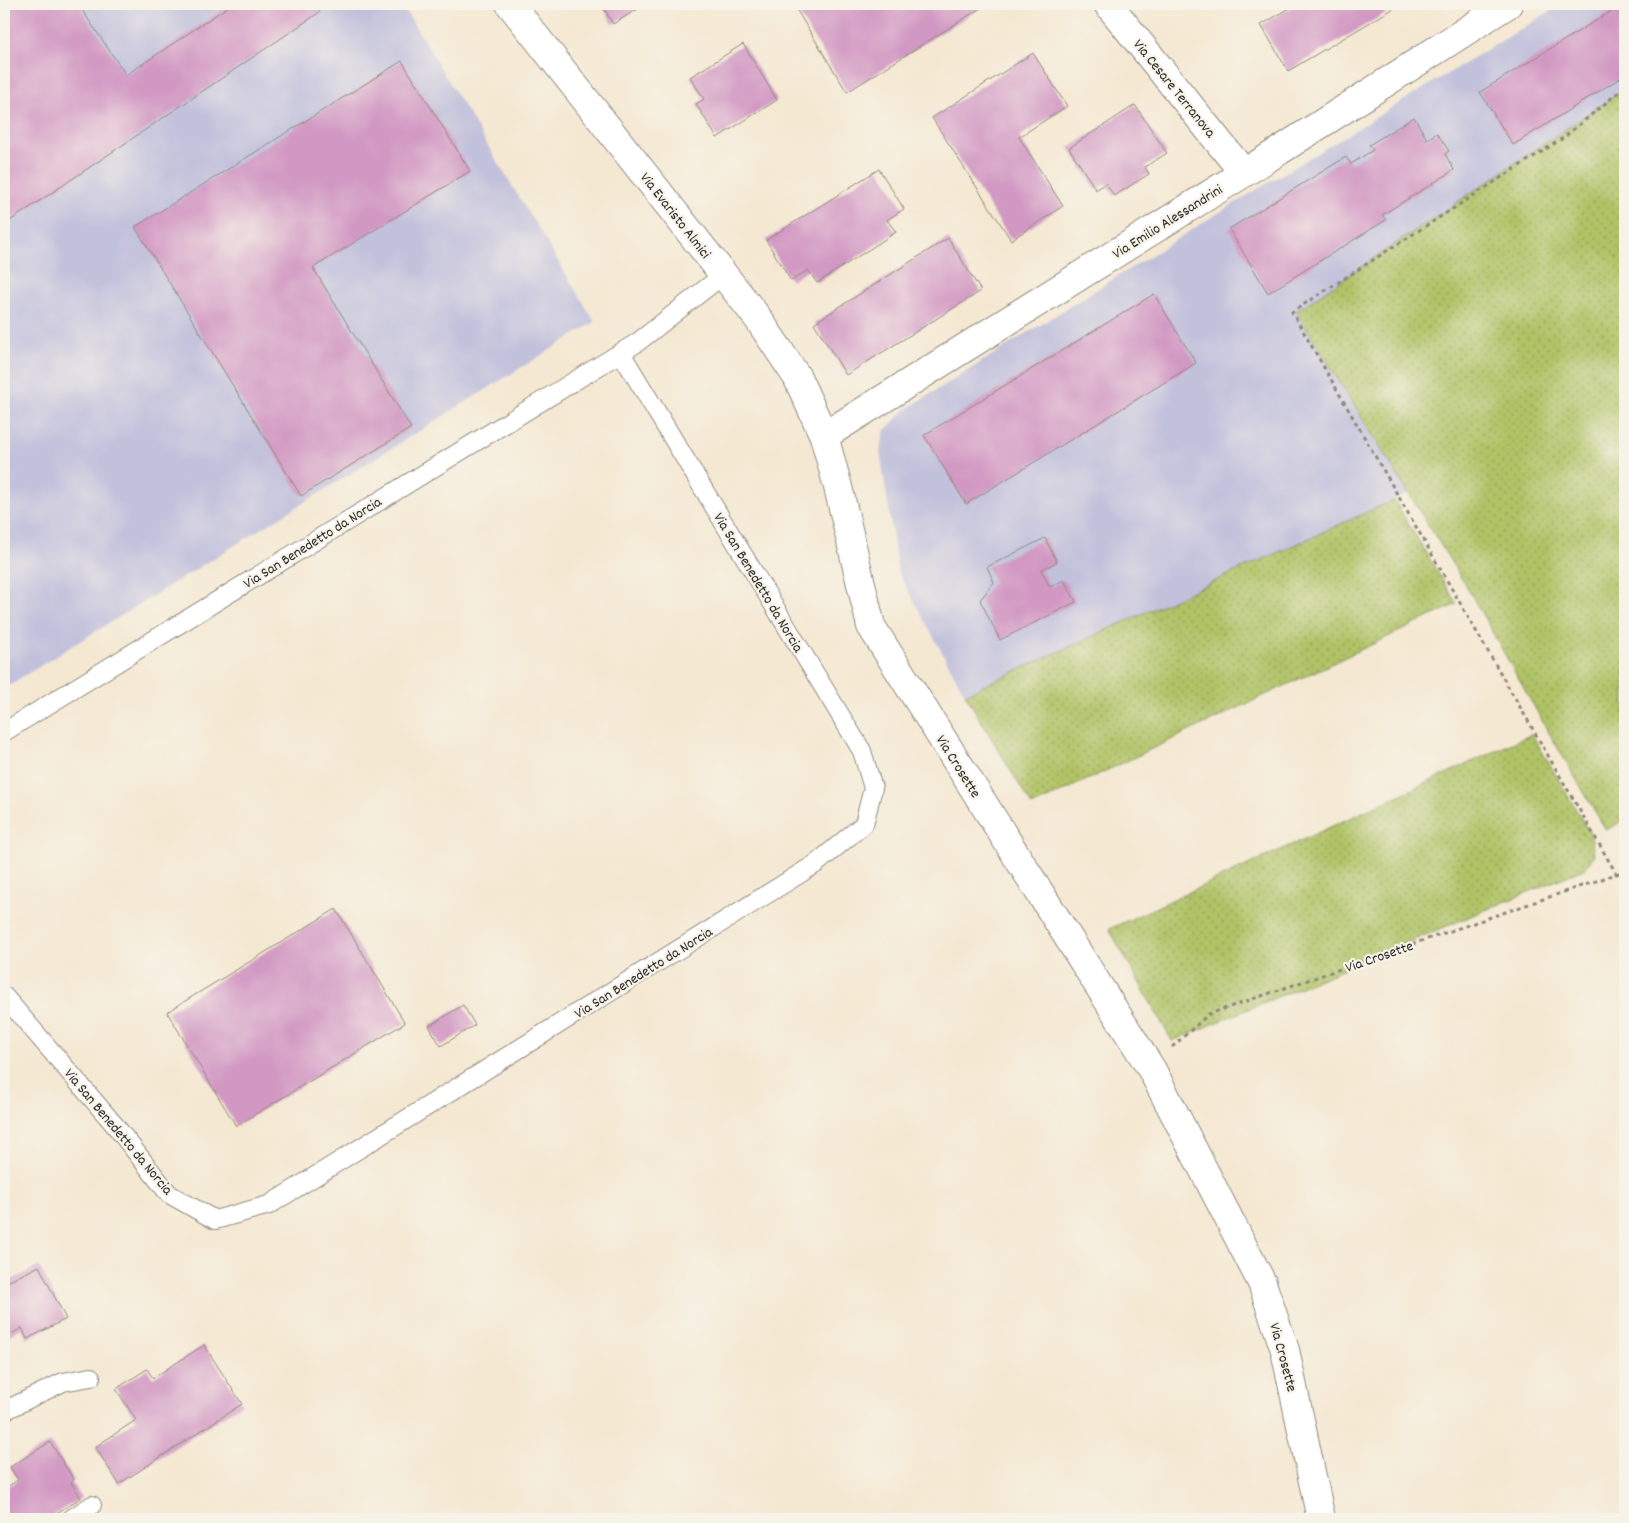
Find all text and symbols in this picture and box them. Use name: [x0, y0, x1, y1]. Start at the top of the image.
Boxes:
street label: Via Cesare Terranova: [1127, 35, 1221, 144]
street label: Via Evaristo Almici: [634, 168, 715, 264]
street label: Via Emilio Alessandrini: [1109, 180, 1228, 266]
street label: Via San Benedetto da Norcia: [240, 492, 387, 595]
street label: Via San Benedetto da Norcia: [707, 509, 808, 658]
street label: Via Crosette: [929, 731, 986, 803]
street label: Via San Benedetto da Norcia: [571, 922, 718, 1025]
street label: Via Crosette: [1343, 936, 1417, 980]
street label: Via San Benedetto da Norcia: [58, 1064, 178, 1201]
street label: Via Crosette: [1262, 1321, 1302, 1395]

